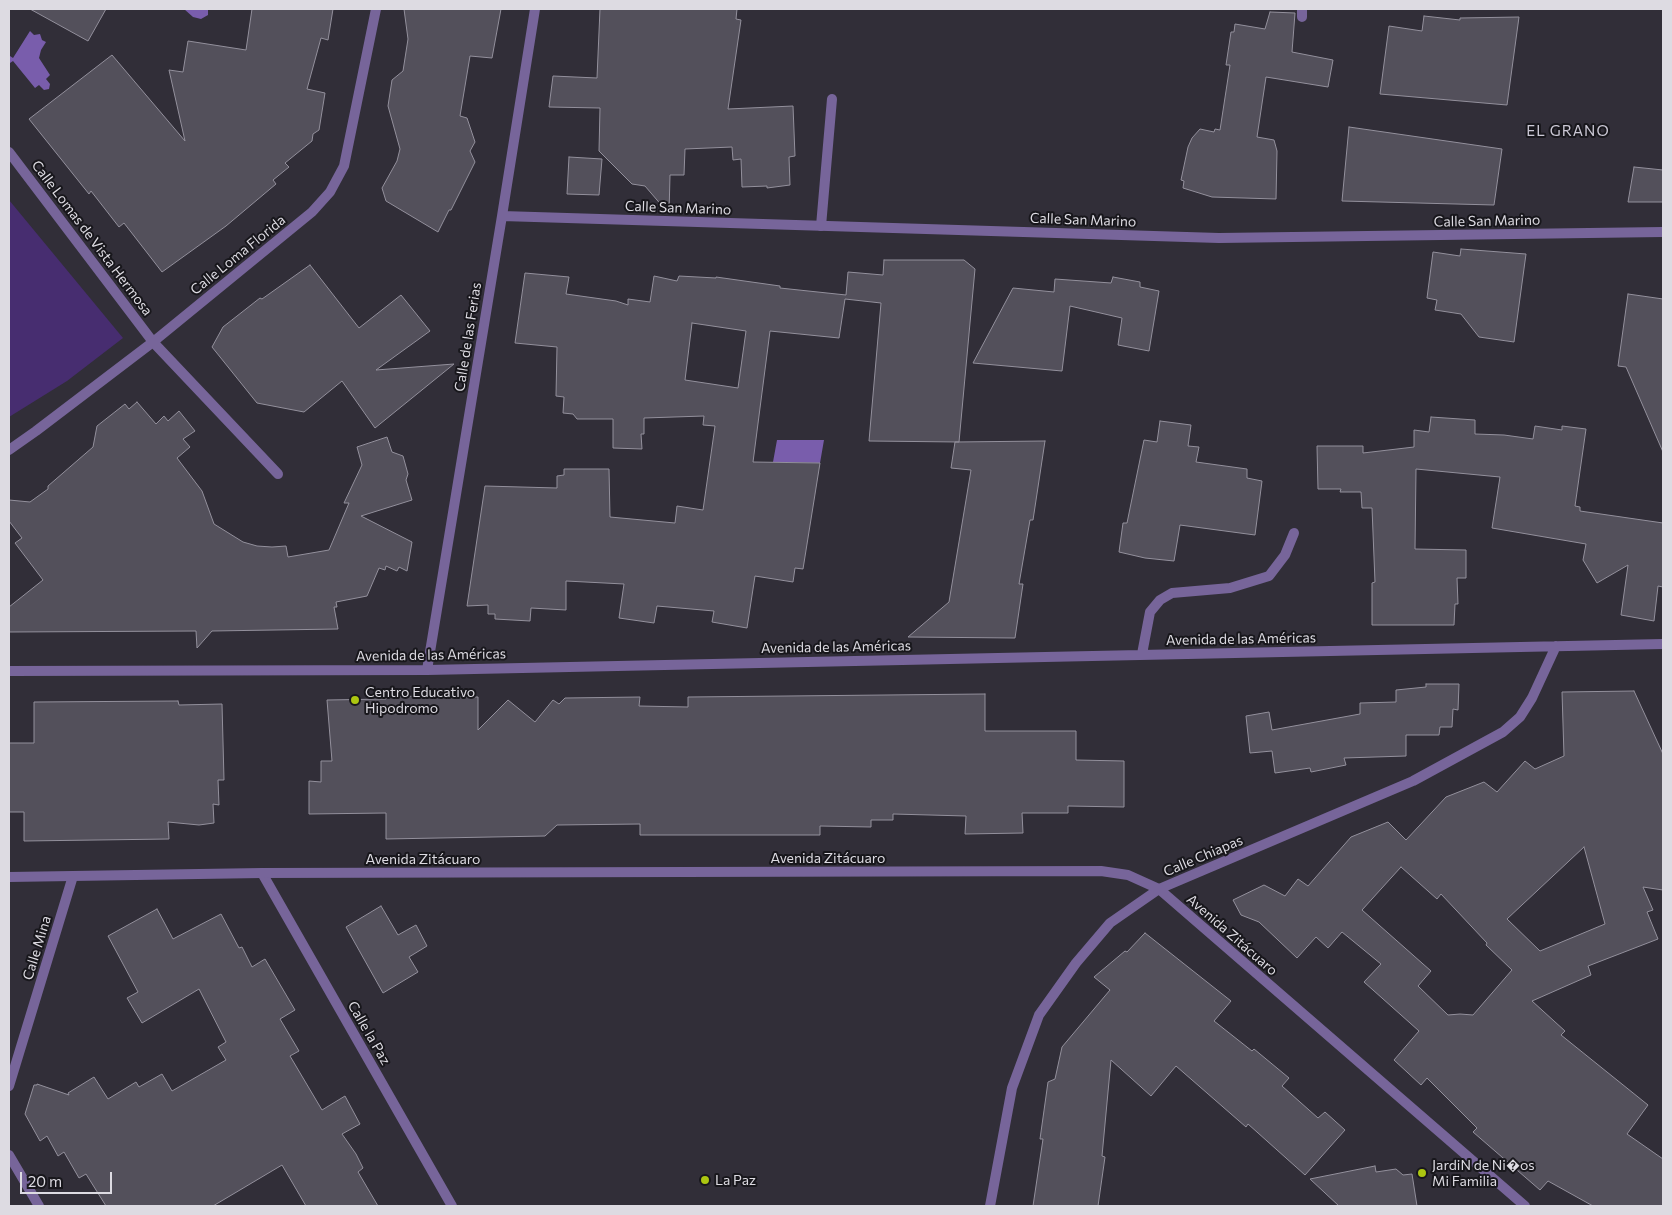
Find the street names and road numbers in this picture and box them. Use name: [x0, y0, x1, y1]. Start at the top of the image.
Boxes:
street label: Calle Lomas de Vista Hermosa: [28, 157, 156, 319]
street label: Calle San Marino: [624, 198, 732, 218]
street label: Calle San Marino: [1029, 210, 1137, 230]
street label: Calle Loma Florida: [187, 212, 289, 298]
street label: Calle San Marino: [1434, 212, 1540, 230]
street label: Calle de las Ferias: [451, 281, 485, 393]
street label: Avenida de las Américas: [1166, 629, 1316, 649]
street label: Avenida de las Américas: [761, 637, 911, 657]
street label: Avenida de las Américas: [356, 645, 506, 665]
street label: Calle Chiapas: [1161, 832, 1245, 880]
street label: Avenida Zitácuaro: [771, 850, 885, 866]
street label: Avenida Zitácuaro: [366, 851, 480, 867]
street label: Avenida Zitácuaro: [1183, 891, 1281, 979]
street label: Calle Mina: [19, 914, 55, 982]
street label: Calle la Paz: [344, 998, 394, 1068]

